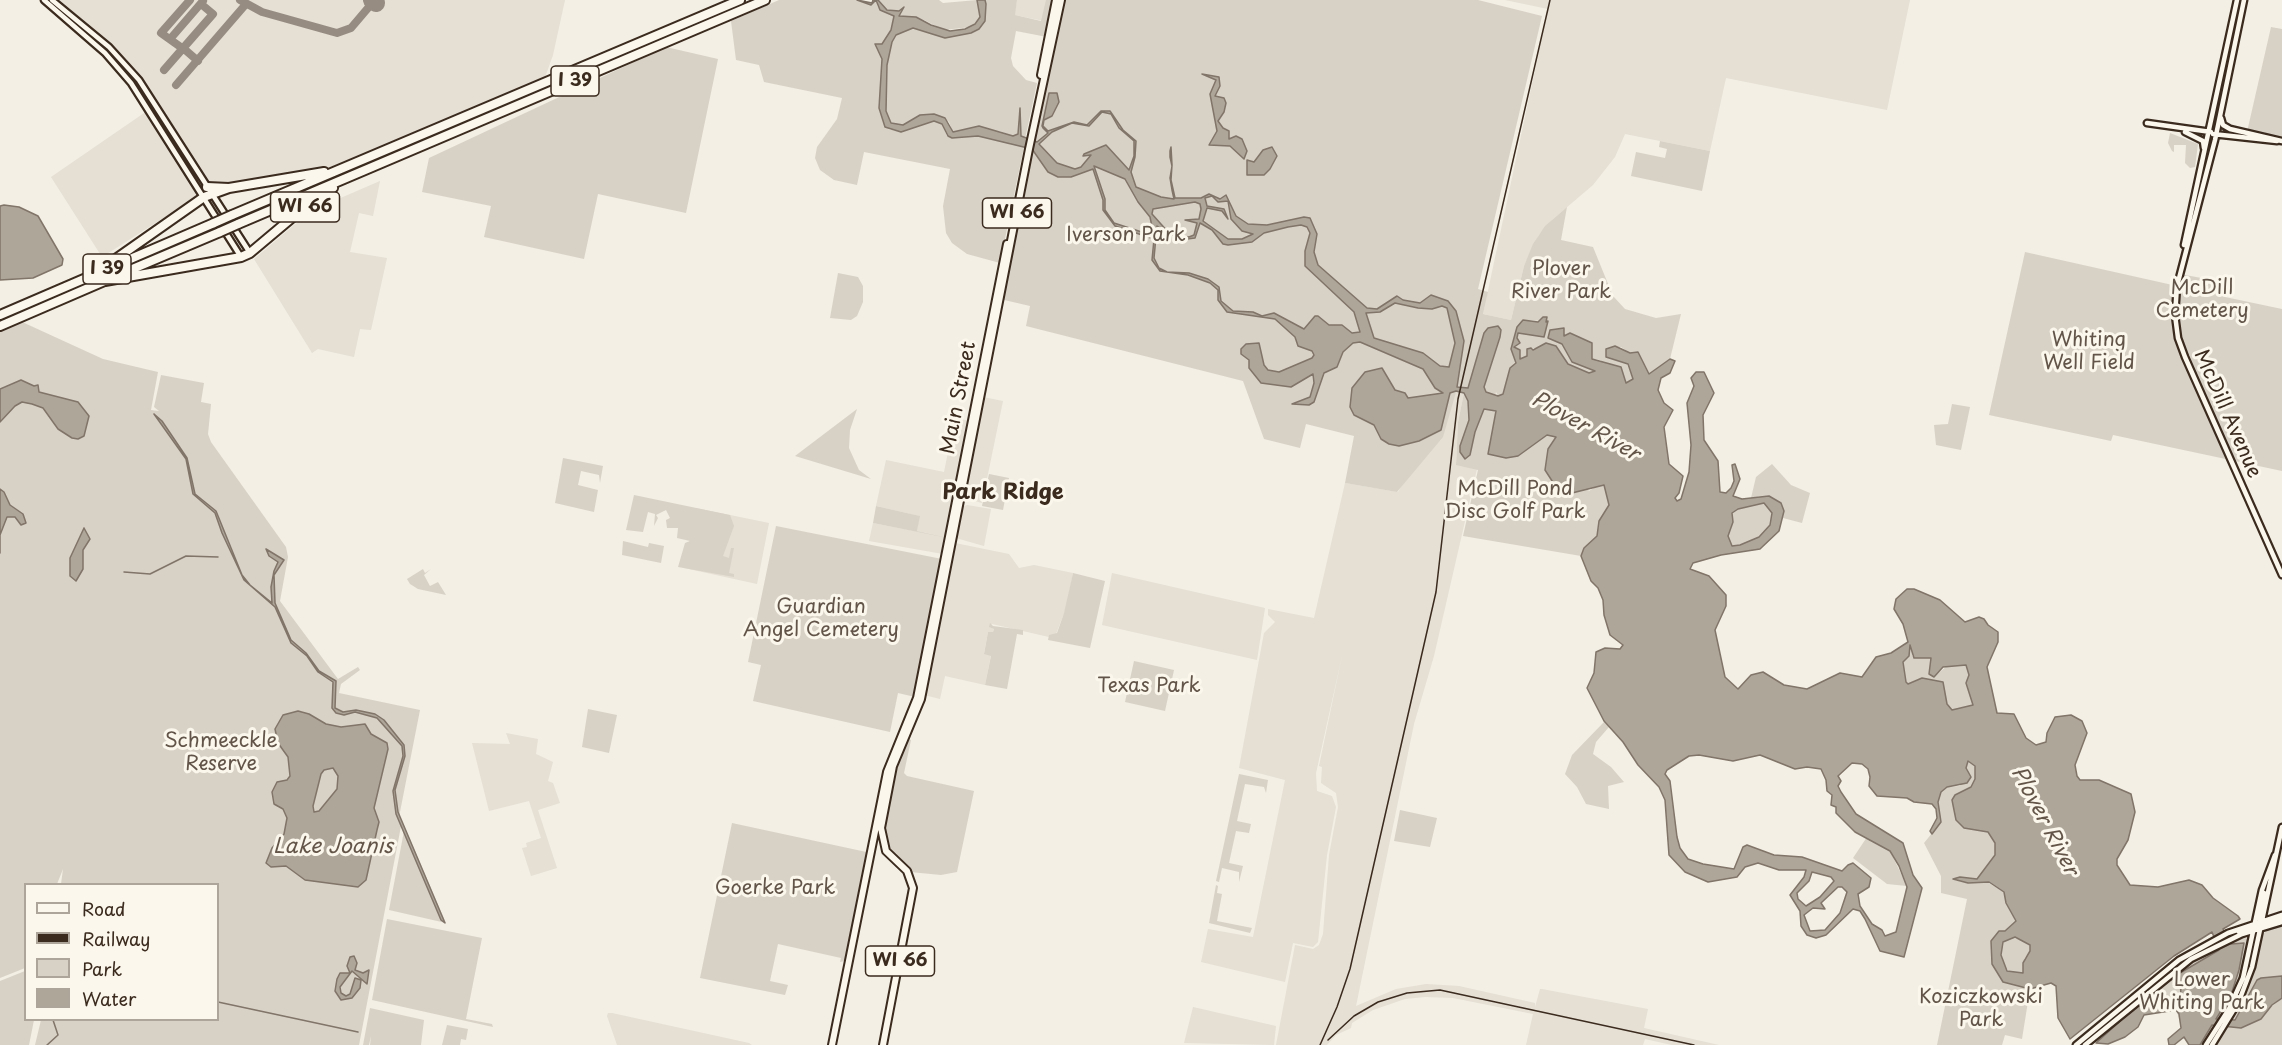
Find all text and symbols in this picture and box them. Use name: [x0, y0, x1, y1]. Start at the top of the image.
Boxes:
road number: I 39: [551, 66, 599, 96]
road number: WI 66: [270, 192, 340, 222]
road number: WI 66: [982, 198, 1052, 228]
park label: Iverson Park: [1066, 223, 1186, 247]
road number: I 39: [83, 254, 131, 284]
park label: Plover River Park: [1511, 257, 1611, 304]
park label: McDill Cemetery: [2155, 276, 2249, 323]
park label: Whiting Well Field: [2043, 328, 2135, 375]
street label: Main Street: [936, 339, 982, 457]
street label: McDill Avenue: [2188, 346, 2266, 482]
water label: Plover River: [1526, 387, 1644, 467]
park label: McDill Pond Disc Golf Park: [1444, 477, 1586, 524]
district label: Park Ridge: [942, 480, 1064, 506]
park label: Guardian Angel Cemetery: [743, 595, 899, 642]
park label: Texas Park: [1097, 674, 1201, 698]
park label: Schmeeckle Reserve: [164, 729, 278, 776]
water label: Plover River: [2005, 762, 2083, 880]
water label: Lake Joanis: [273, 834, 393, 860]
park label: Goerke Park: [715, 876, 835, 900]
legend: [24, 883, 219, 1021]
text: Road: [82, 895, 126, 922]
text: Railway: [82, 925, 150, 952]
road number: WI 66: [866, 946, 934, 976]
text: Park: [82, 955, 122, 982]
park label: Lower Whiting Park: [2139, 968, 2265, 1015]
text: Water: [82, 985, 136, 1012]
park label: Koziczkowski Park: [1919, 985, 2043, 1032]

